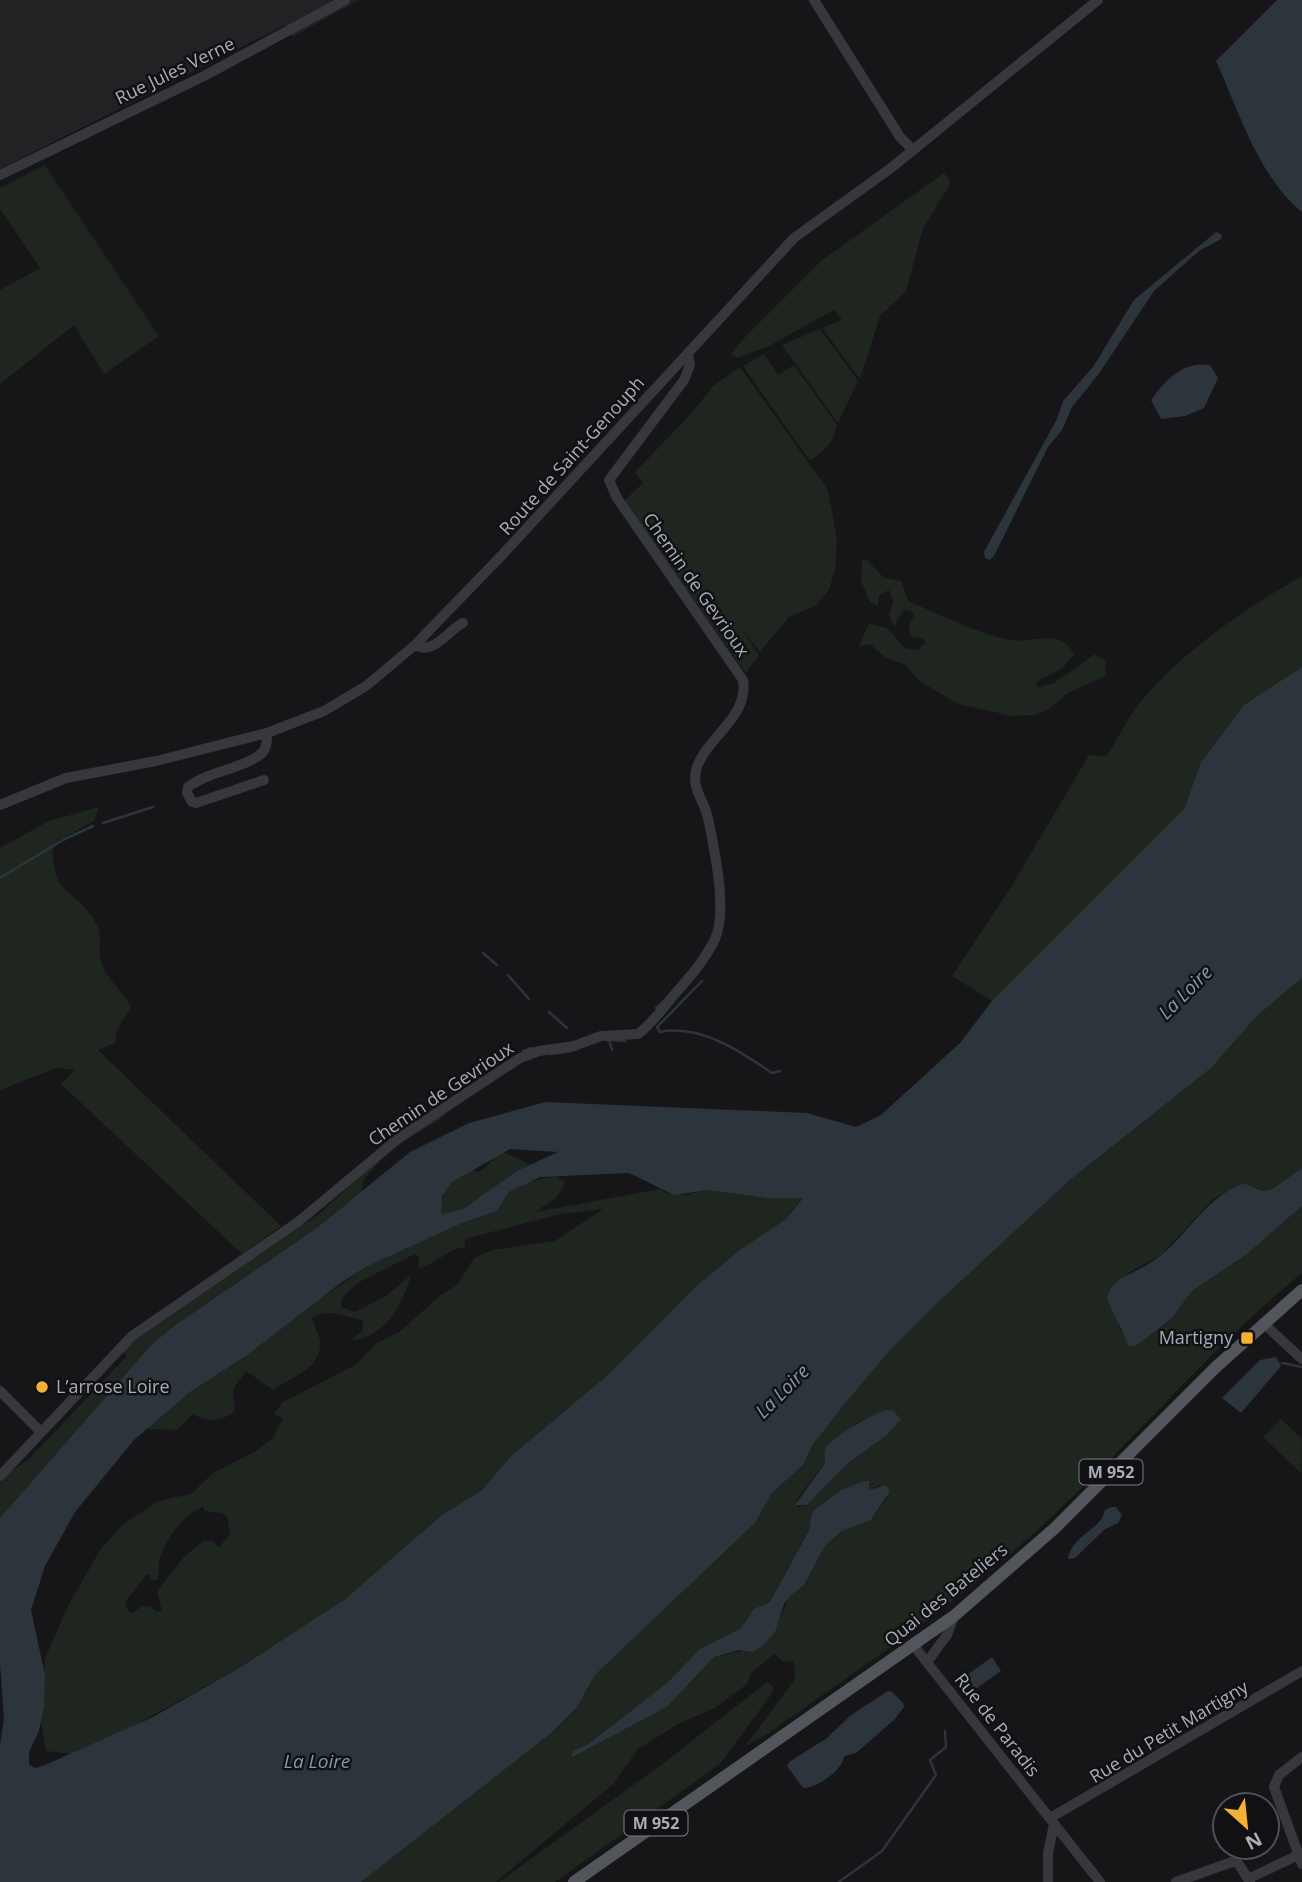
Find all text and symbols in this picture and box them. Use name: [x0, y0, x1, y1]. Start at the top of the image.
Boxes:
street label: Rue Jules Verne: [111, 31, 238, 109]
street label: Route de Saint-Genouph: [493, 371, 649, 540]
street label: Chemin de Gevrioux: [638, 508, 756, 662]
water label: La Loire: [1152, 959, 1218, 1025]
street label: Chemin de Gevrioux: [363, 1035, 518, 1151]
place label: Martigny: [1159, 1325, 1234, 1349]
marker: Martigny: [1239, 1330, 1255, 1346]
water label: La Loire: [749, 1358, 815, 1424]
place label: L’arrose Loire: [56, 1374, 170, 1398]
marker: L’arrose Loire: [34, 1379, 50, 1395]
road number: M 952: [1080, 1460, 1142, 1484]
street label: Quai des Bateliers: [879, 1537, 1012, 1651]
street label: Rue de Paradis: [950, 1668, 1046, 1781]
street label: Rue du Petit Martigny: [1085, 1674, 1253, 1788]
water label: La Loire: [284, 1748, 350, 1774]
north arrow: [1211, 1791, 1281, 1861]
road number: M 952: [624, 1811, 688, 1836]
text: N: [1241, 1826, 1267, 1856]

